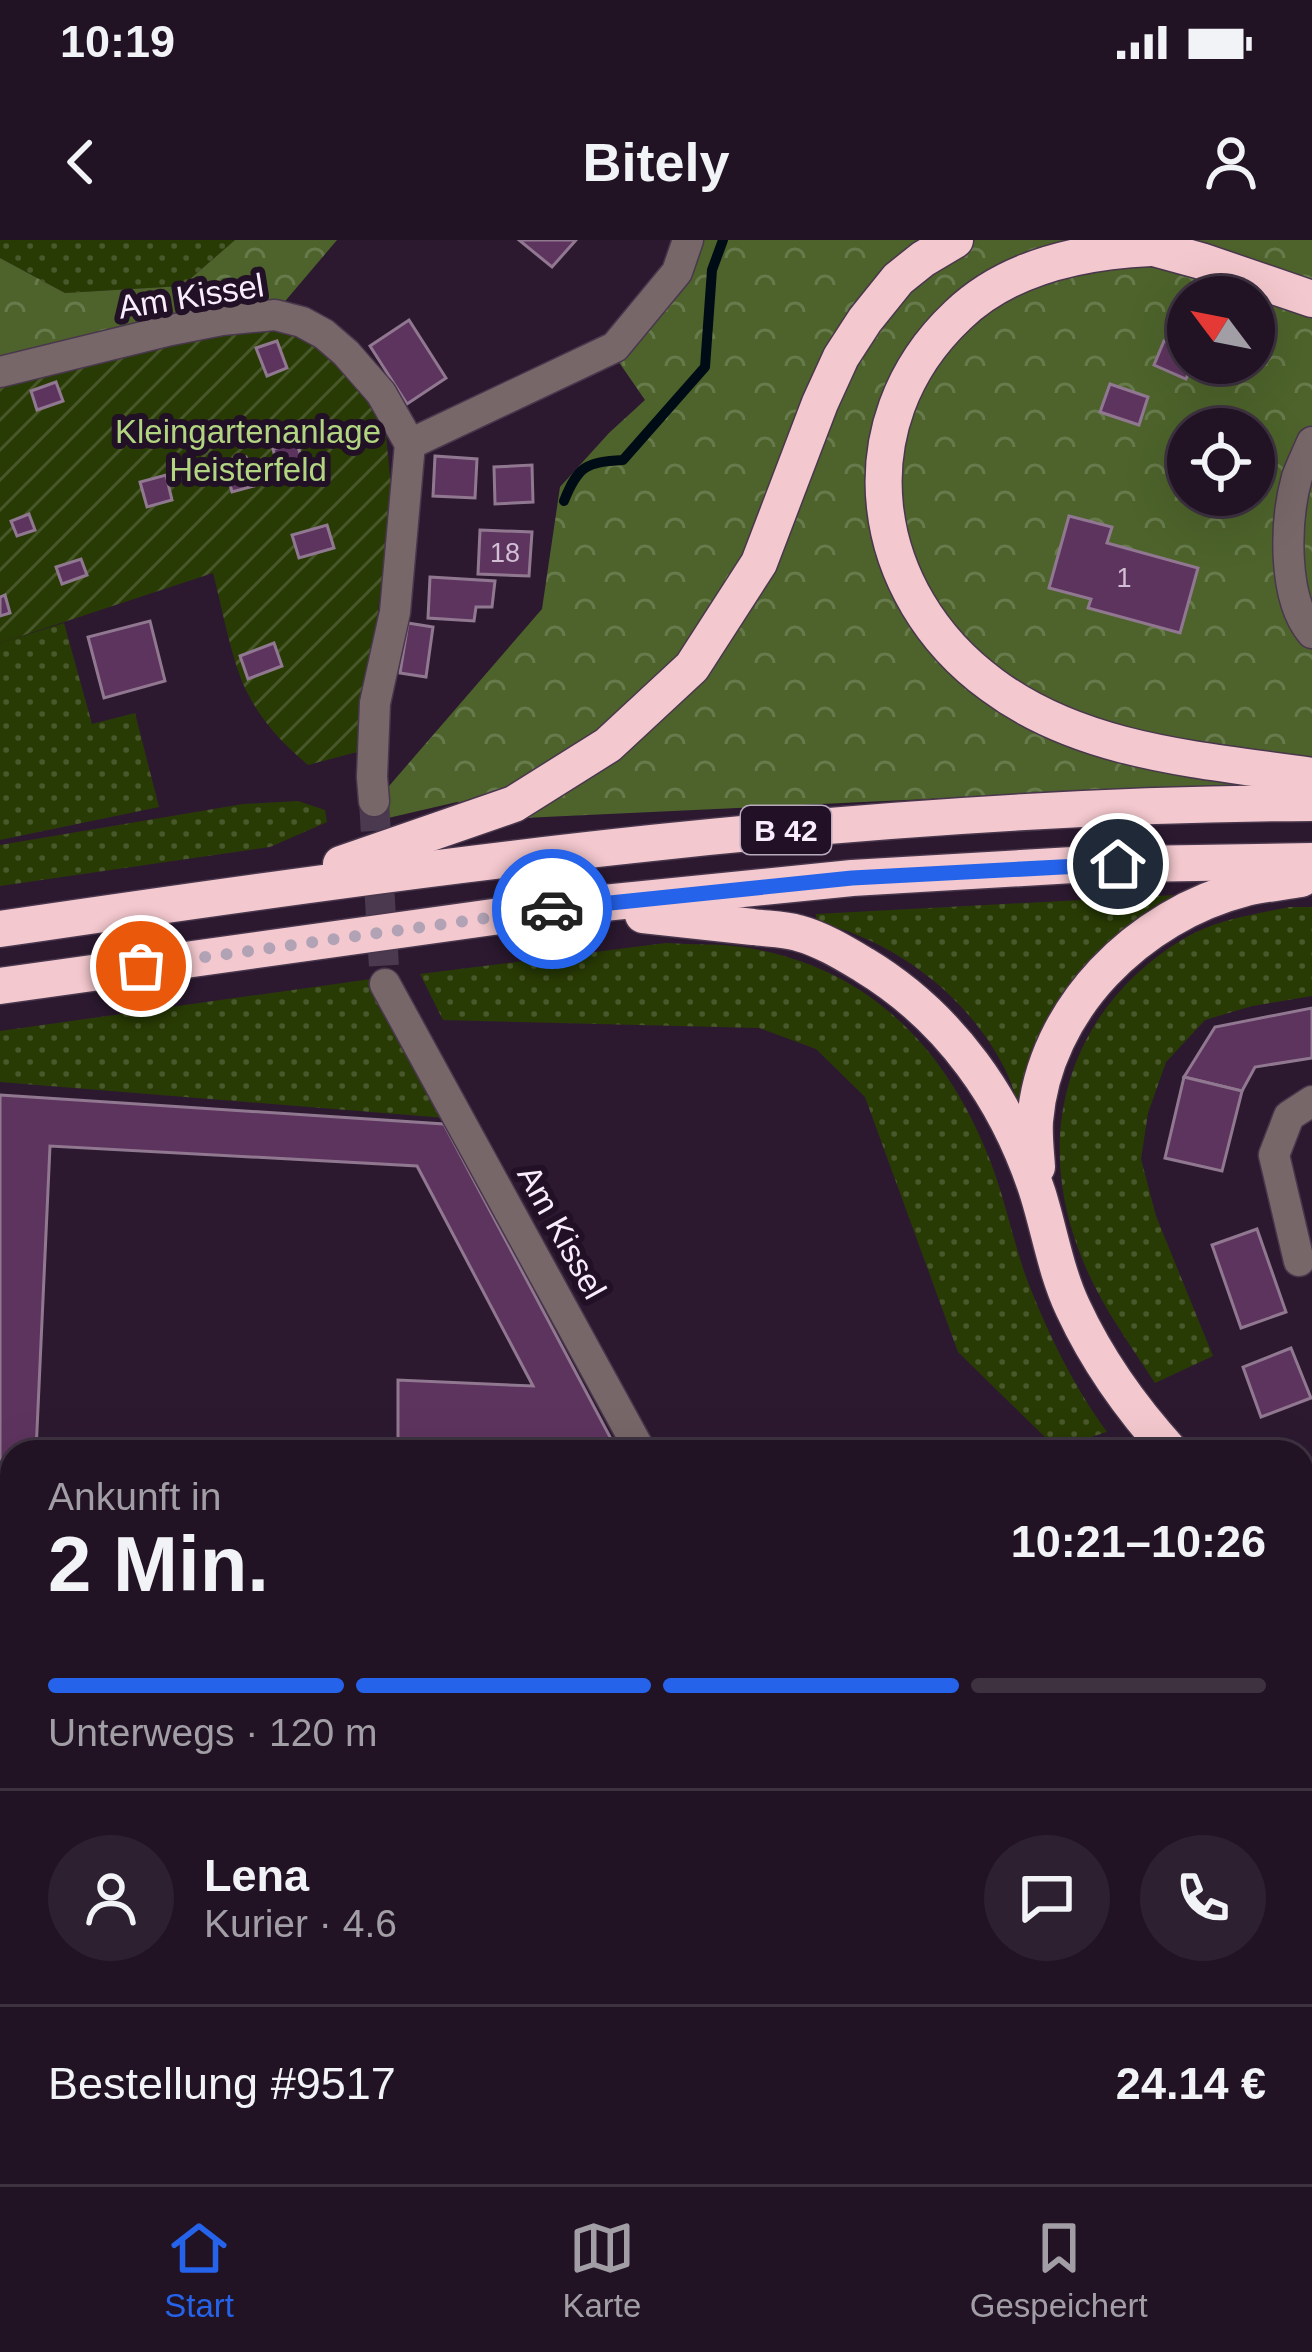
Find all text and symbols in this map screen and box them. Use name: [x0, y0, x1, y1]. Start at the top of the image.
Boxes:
text: 10:19: [60, 16, 175, 67]
icon: back: [48, 129, 114, 195]
icon: person: [1198, 129, 1264, 195]
text: Bitely: [582, 132, 730, 192]
street label: Am Kissel: [116, 266, 266, 326]
north arrow: [1167, 276, 1275, 384]
map controls: [1167, 276, 1275, 516]
button: locate: [1167, 408, 1275, 516]
park label: Kleingartenanlage Heisterfeld: [115, 413, 381, 488]
house number: 18: [490, 538, 520, 568]
house number: 1: [1116, 563, 1132, 593]
road number: B 42: [741, 806, 831, 854]
pin: [1067, 813, 1169, 915]
icon: home: [1085, 831, 1151, 897]
courier: [492, 849, 612, 969]
icon: car: [519, 876, 585, 942]
pin: [90, 915, 192, 1017]
icon: bag: [108, 933, 174, 999]
street label: Am Kissel: [510, 1159, 614, 1305]
text: Ankunft in: [48, 1475, 221, 1518]
text: 10:21–10:26: [1011, 1516, 1266, 1567]
text: 2 Min.: [48, 1520, 269, 1608]
text: Unterwegs · 120 m: [48, 1711, 377, 1754]
button: person: [48, 1835, 174, 1961]
button: chat: [984, 1835, 1110, 1961]
button: phone: [1140, 1835, 1266, 1961]
text: Lena: [204, 1850, 309, 1901]
text: Kurier · 4.6: [204, 1902, 397, 1945]
text: Bestellung #9517: [48, 2058, 396, 2109]
text: 24.14 €: [1116, 2058, 1266, 2109]
tab: Start: [164, 2215, 234, 2325]
tab: Karte: [562, 2215, 641, 2325]
tab: Gespeichert: [970, 2215, 1148, 2325]

